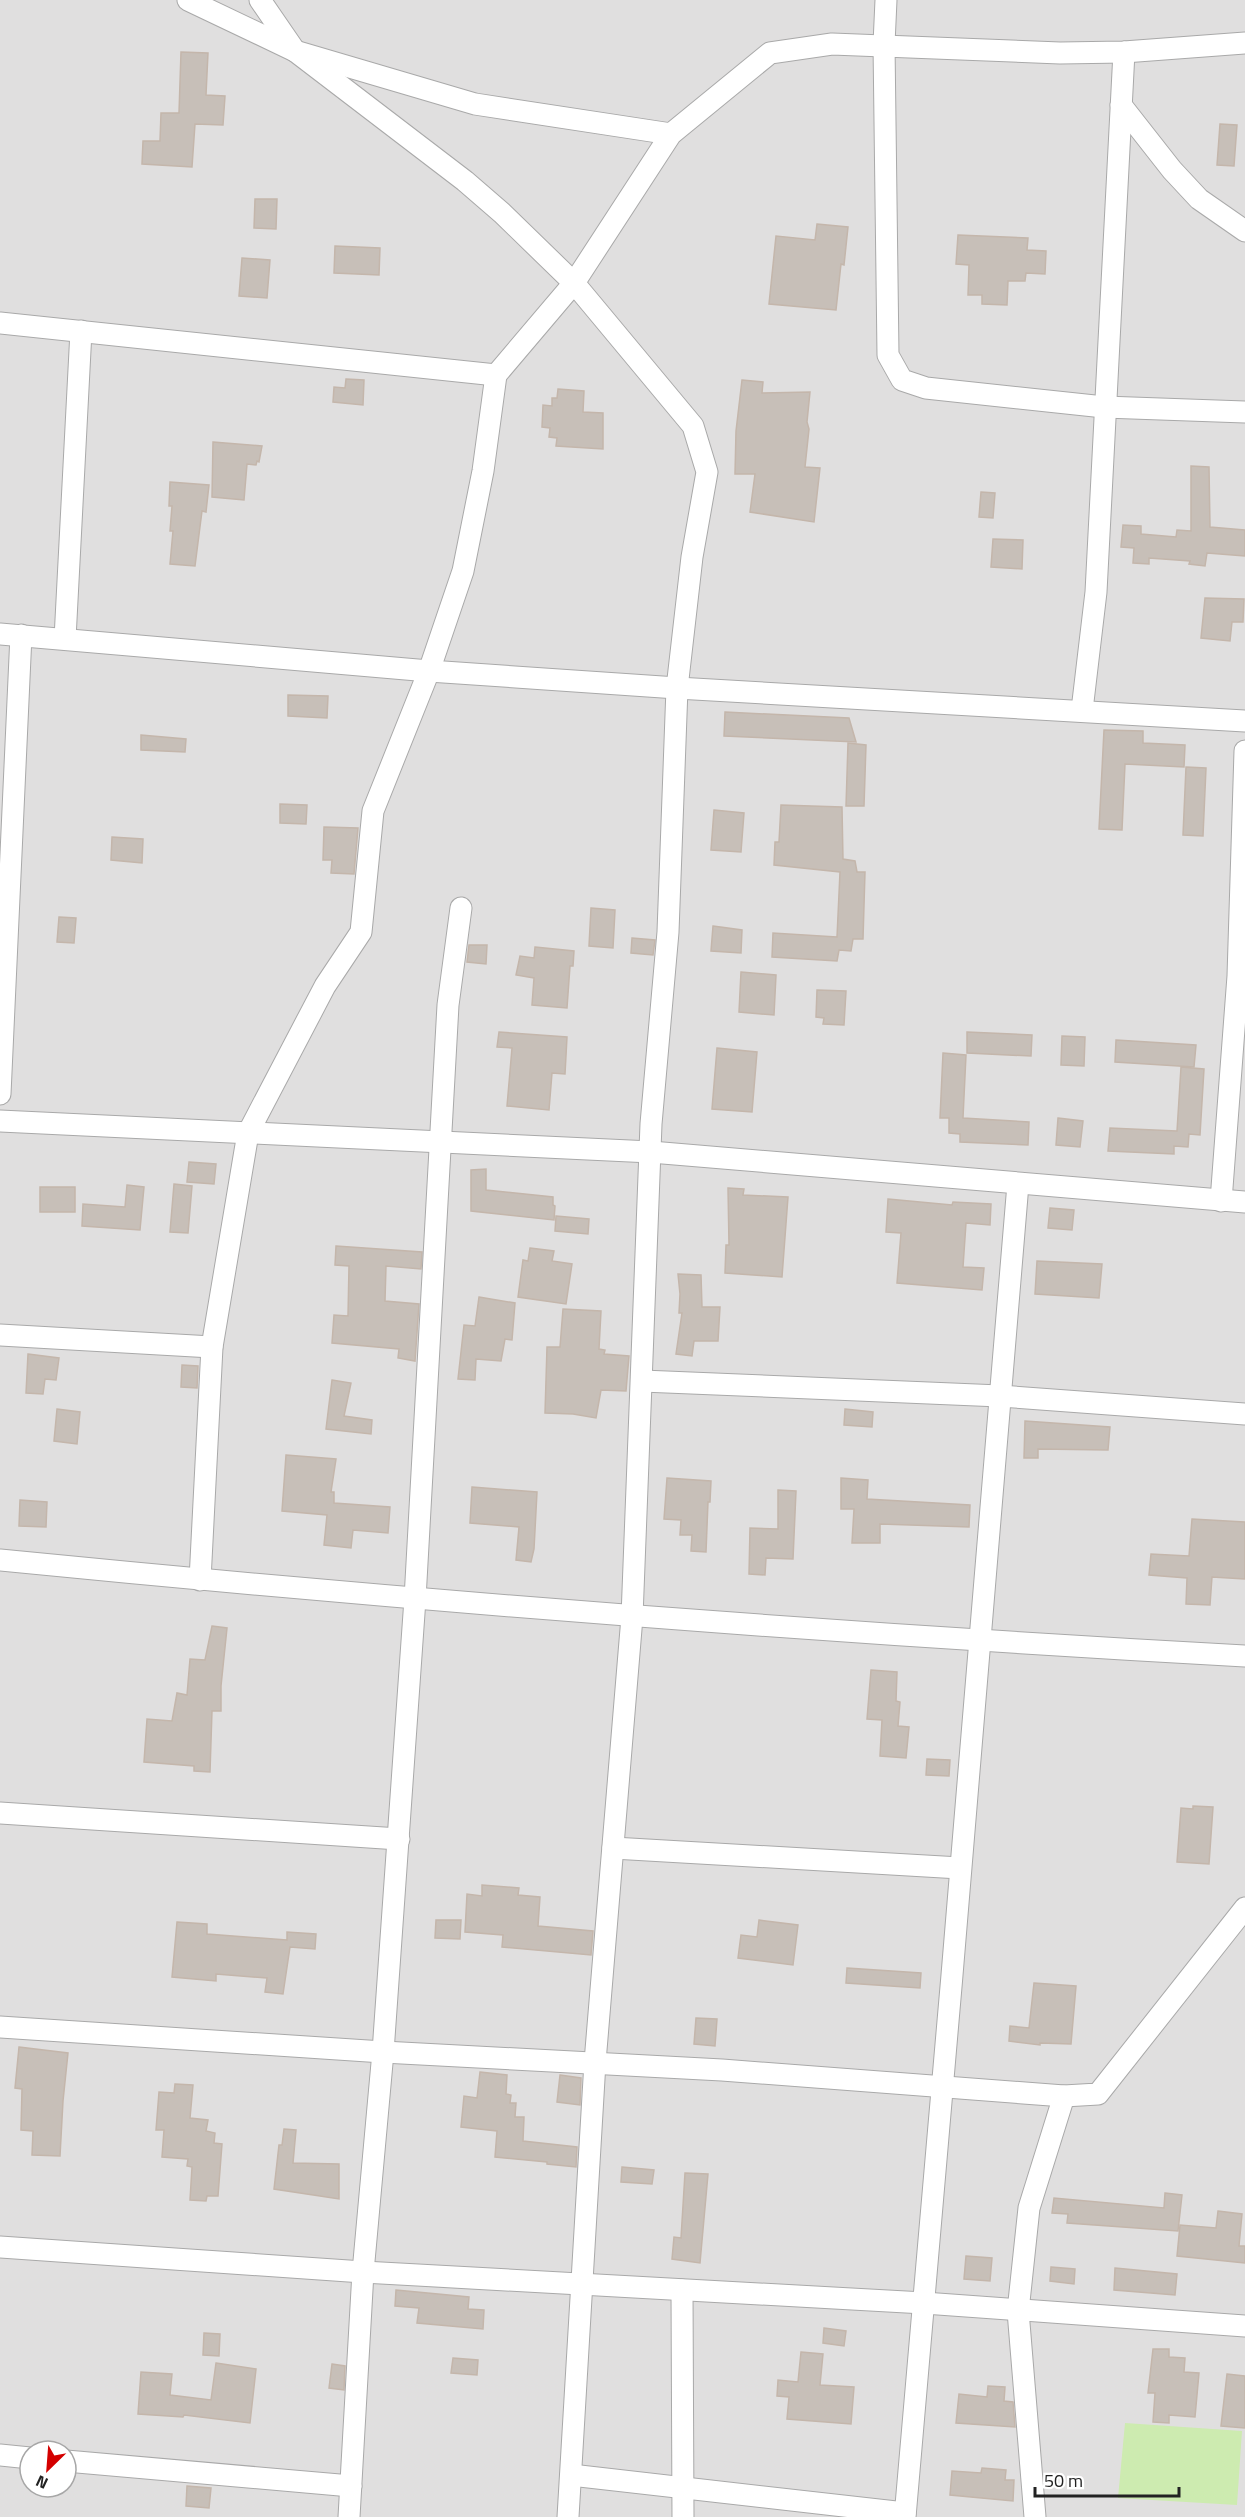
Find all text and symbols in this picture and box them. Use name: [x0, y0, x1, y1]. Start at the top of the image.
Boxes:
north arrow: [18, 2439, 78, 2499]
scale bar: [1035, 2460, 1179, 2498]
text: 50 m: [1044, 2467, 1083, 2494]
text: N: [32, 2469, 52, 2496]

